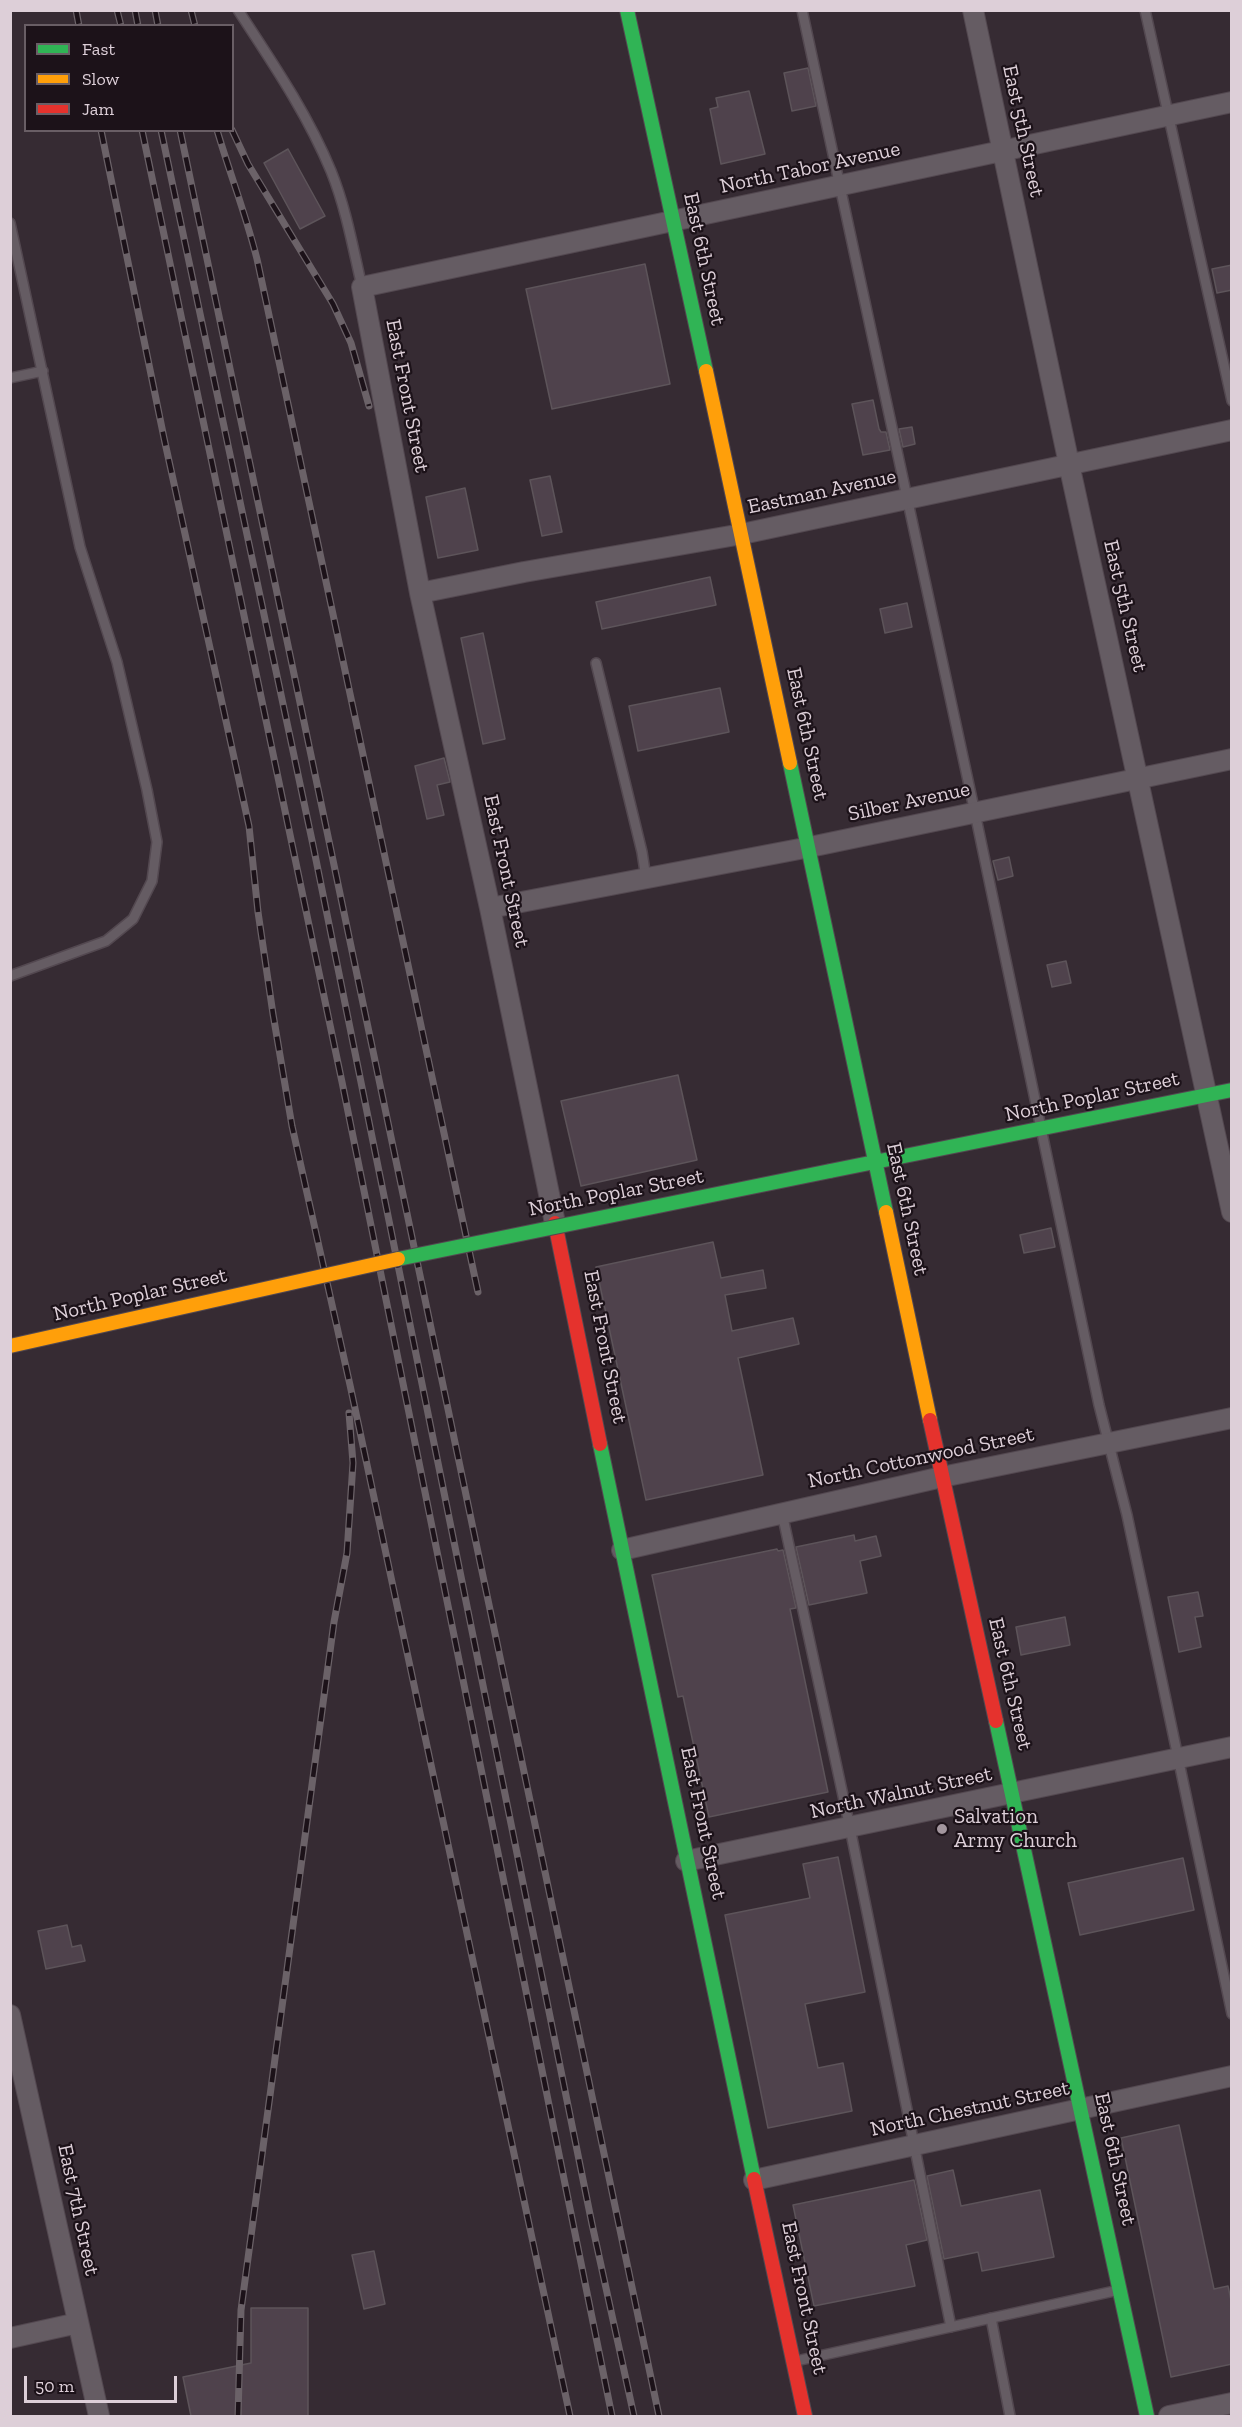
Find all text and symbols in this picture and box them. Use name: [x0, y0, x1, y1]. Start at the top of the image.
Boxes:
legend: [24, 24, 234, 132]
text: Fast: [82, 38, 115, 60]
street label: East 5th Street: [997, 63, 1049, 199]
text: Slow: [82, 68, 119, 90]
text: Jam: [82, 98, 114, 120]
street label: North Tabor Avenue: [718, 137, 902, 199]
street label: East 6th Street: [678, 190, 730, 328]
street label: East Front Street: [380, 317, 434, 475]
street label: Eastman Avenue: [745, 464, 899, 520]
street label: East 5th Street: [1098, 538, 1152, 674]
street label: East 6th Street: [781, 665, 833, 803]
street label: Silber Avenue: [846, 777, 972, 827]
street label: East Front Street: [478, 792, 534, 950]
street label: North Poplar Street: [1003, 1066, 1181, 1128]
street label: East 6th Street: [881, 1140, 933, 1278]
street label: North Poplar Street: [526, 1164, 706, 1222]
street label: North Poplar Street: [51, 1263, 229, 1327]
street label: East Front Street: [578, 1268, 632, 1426]
street label: North Cottonwood Street: [806, 1422, 1036, 1494]
street label: East 6th Street: [983, 1615, 1037, 1753]
street label: East Front Street: [675, 1744, 731, 1902]
street label: North Walnut Street: [808, 1761, 994, 1825]
place label: Salvation Army Church: [954, 1804, 1077, 1854]
marker: Salvation Army Church: [935, 1822, 949, 1836]
street label: North Chestnut Street: [868, 2076, 1072, 2142]
street label: East 6th Street: [1089, 2090, 1141, 2228]
street label: East 7th Street: [52, 2142, 104, 2278]
street label: East Front Street: [776, 2219, 832, 2377]
scale bar: [27, 2364, 180, 2402]
text: 50 m: [35, 2375, 74, 2397]

